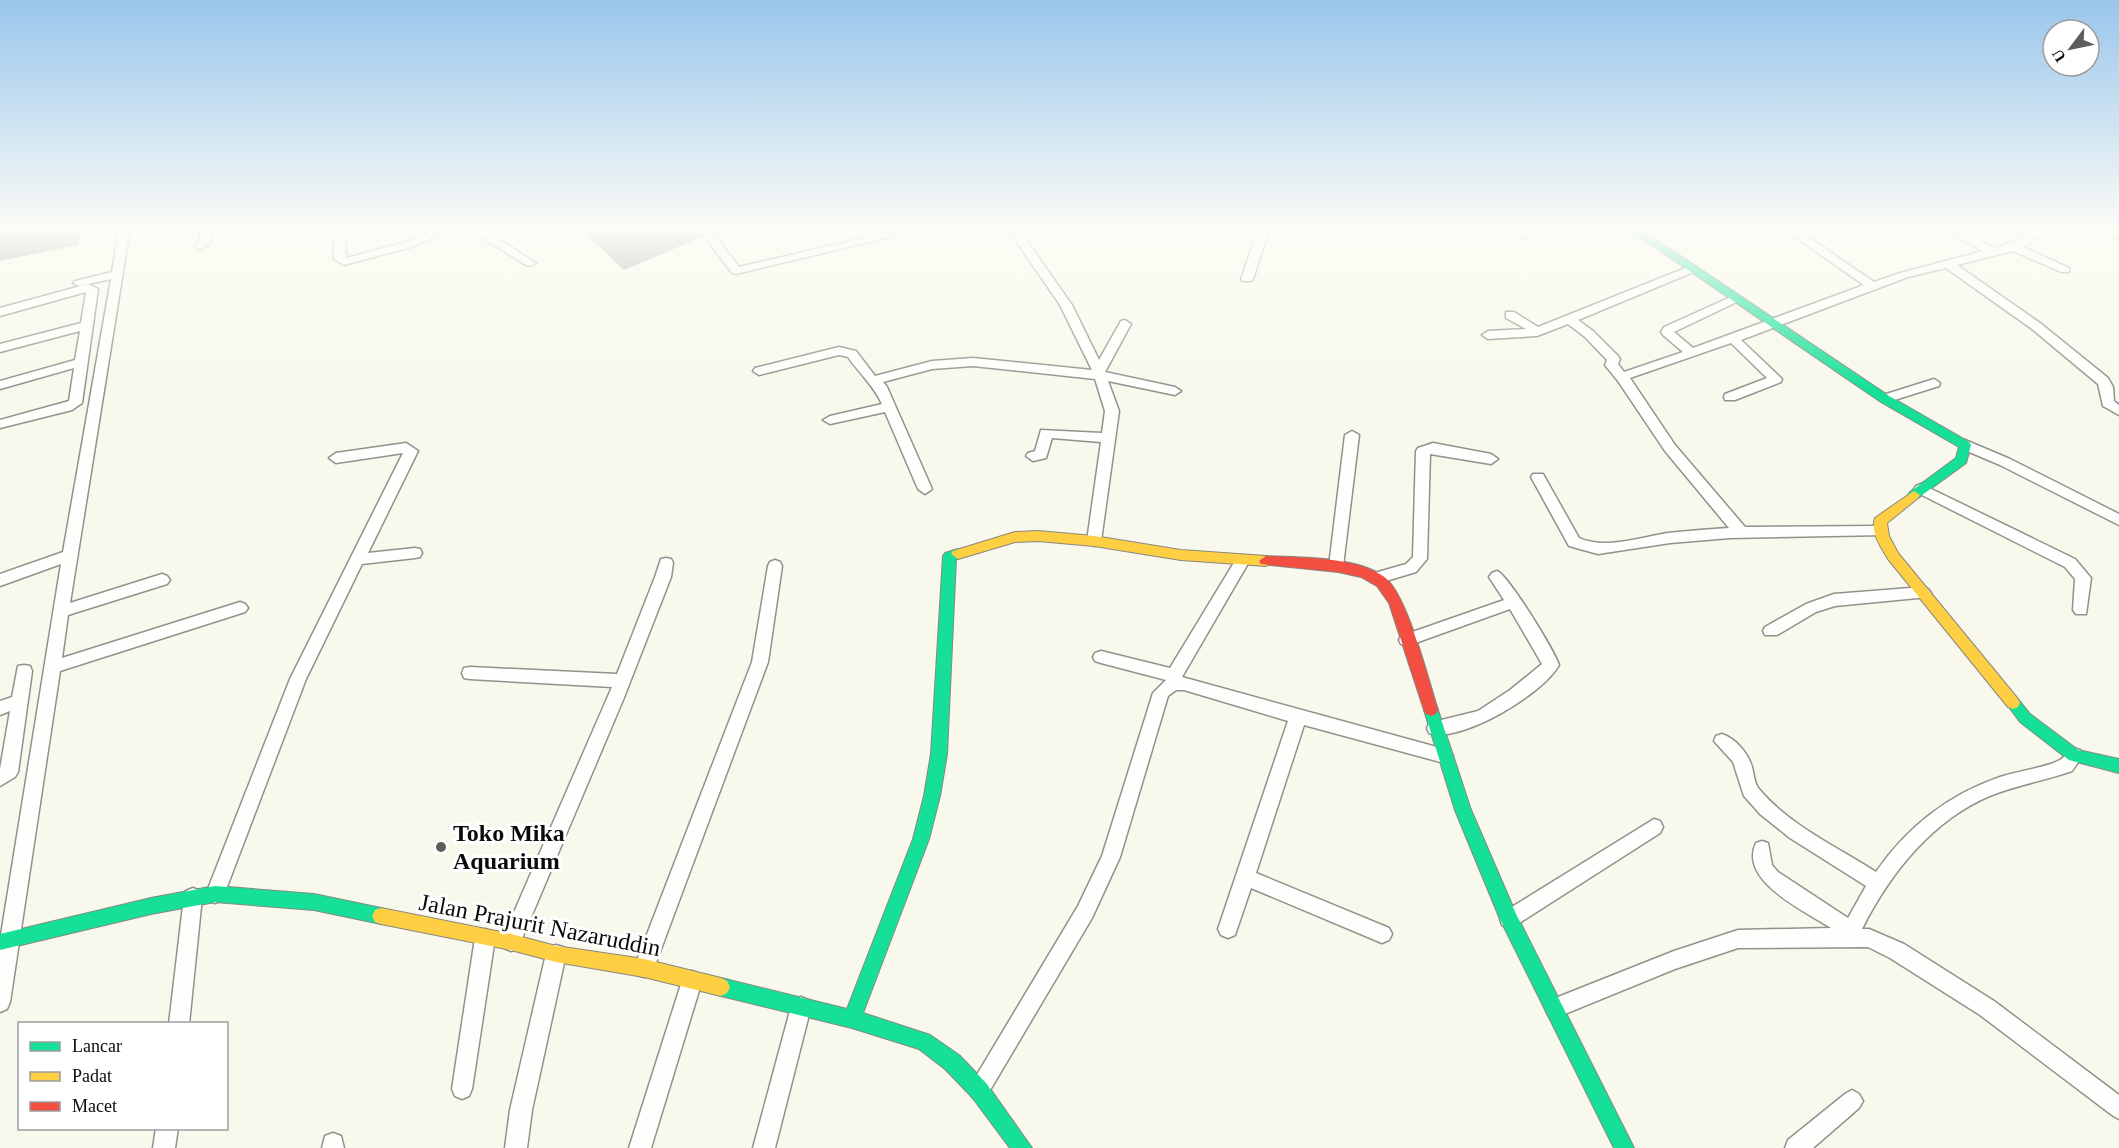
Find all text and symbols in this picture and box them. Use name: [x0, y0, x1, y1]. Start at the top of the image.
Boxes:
north arrow: [2041, 18, 2101, 78]
text: U: [2048, 46, 2069, 65]
place label: Toko Mika Aquarium: [453, 820, 565, 874]
marker: Toko Mika Aquarium: [434, 840, 448, 854]
street label: Jalan Prajurit Nazaruddin: [417, 889, 663, 961]
legend: [18, 1022, 228, 1130]
text: Lancar: [72, 1036, 122, 1056]
text: Padat: [72, 1066, 112, 1086]
text: Macet: [72, 1096, 117, 1116]

